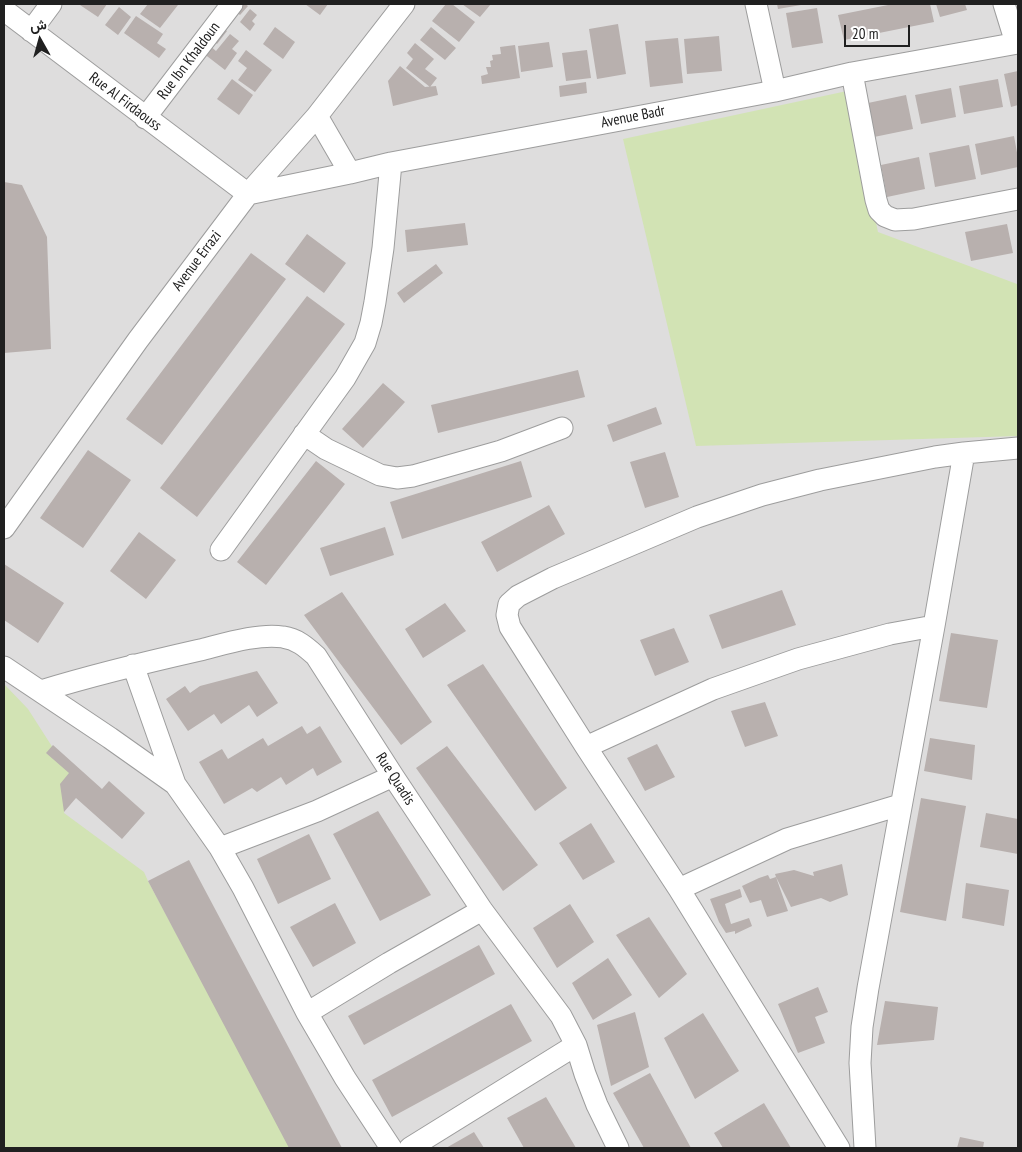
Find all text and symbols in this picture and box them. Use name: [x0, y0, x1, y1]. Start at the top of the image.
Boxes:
north arrow: [15, 15, 65, 65]
text: ش: [29, 15, 48, 35]
scale bar: [847, 15, 913, 47]
street label: Rue Ibn Khaldoun: [154, 19, 224, 103]
text: 20 m: [852, 24, 878, 43]
street label: Rue Al Firdaouss: [85, 69, 165, 135]
street label: Avenue Badr: [599, 102, 667, 132]
street label: Avenue Errazi: [169, 227, 225, 295]
street label: Rue Quadis: [371, 750, 419, 808]

